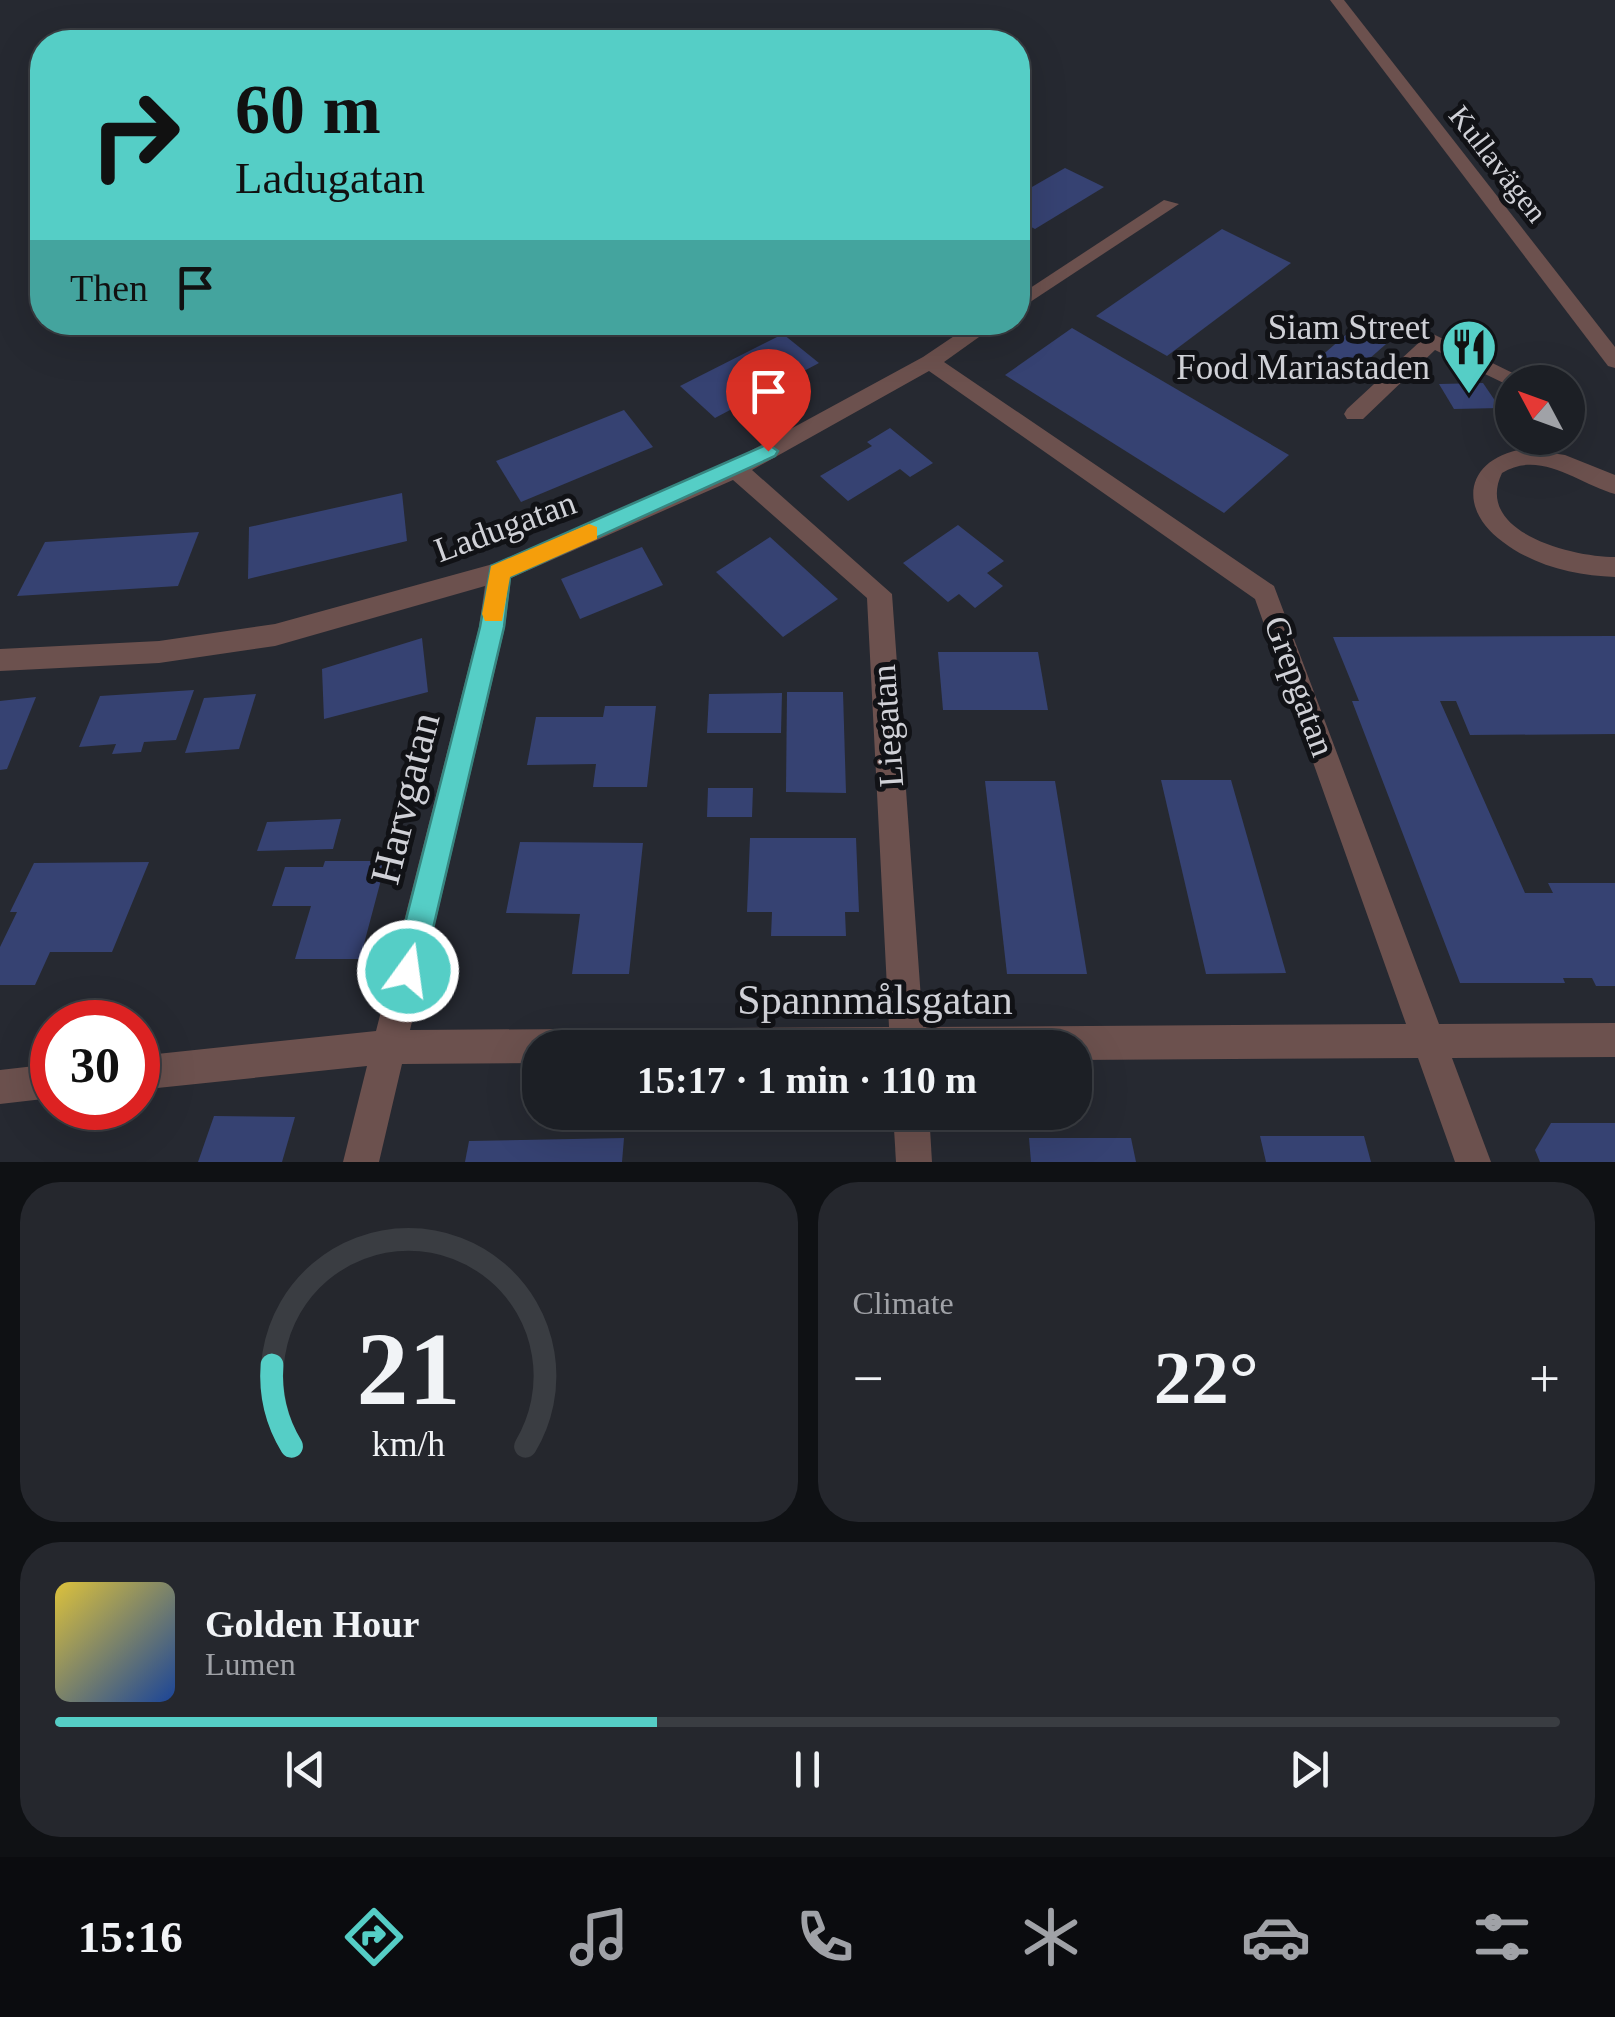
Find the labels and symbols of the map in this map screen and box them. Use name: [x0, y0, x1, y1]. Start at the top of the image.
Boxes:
street label: Kullavägen: [1443, 99, 1554, 228]
place label: Siam Street Food Mariastaden: [1176, 308, 1430, 387]
restaurant icon: Siam Street Food Mariastaden: [1439, 317, 1499, 396]
pin: [726, 349, 811, 452]
north arrow: [1495, 365, 1585, 455]
street label: Ladugatan: [429, 483, 581, 570]
street label: Grepgatan: [1256, 611, 1343, 761]
street label: Liegatan: [864, 664, 911, 788]
street label: Harvgatan: [361, 708, 448, 889]
position arrow: [356, 919, 460, 1023]
street label: Spannmålsgatan: [737, 977, 1013, 1023]
speed limit sign: 30: [30, 1000, 160, 1130]

